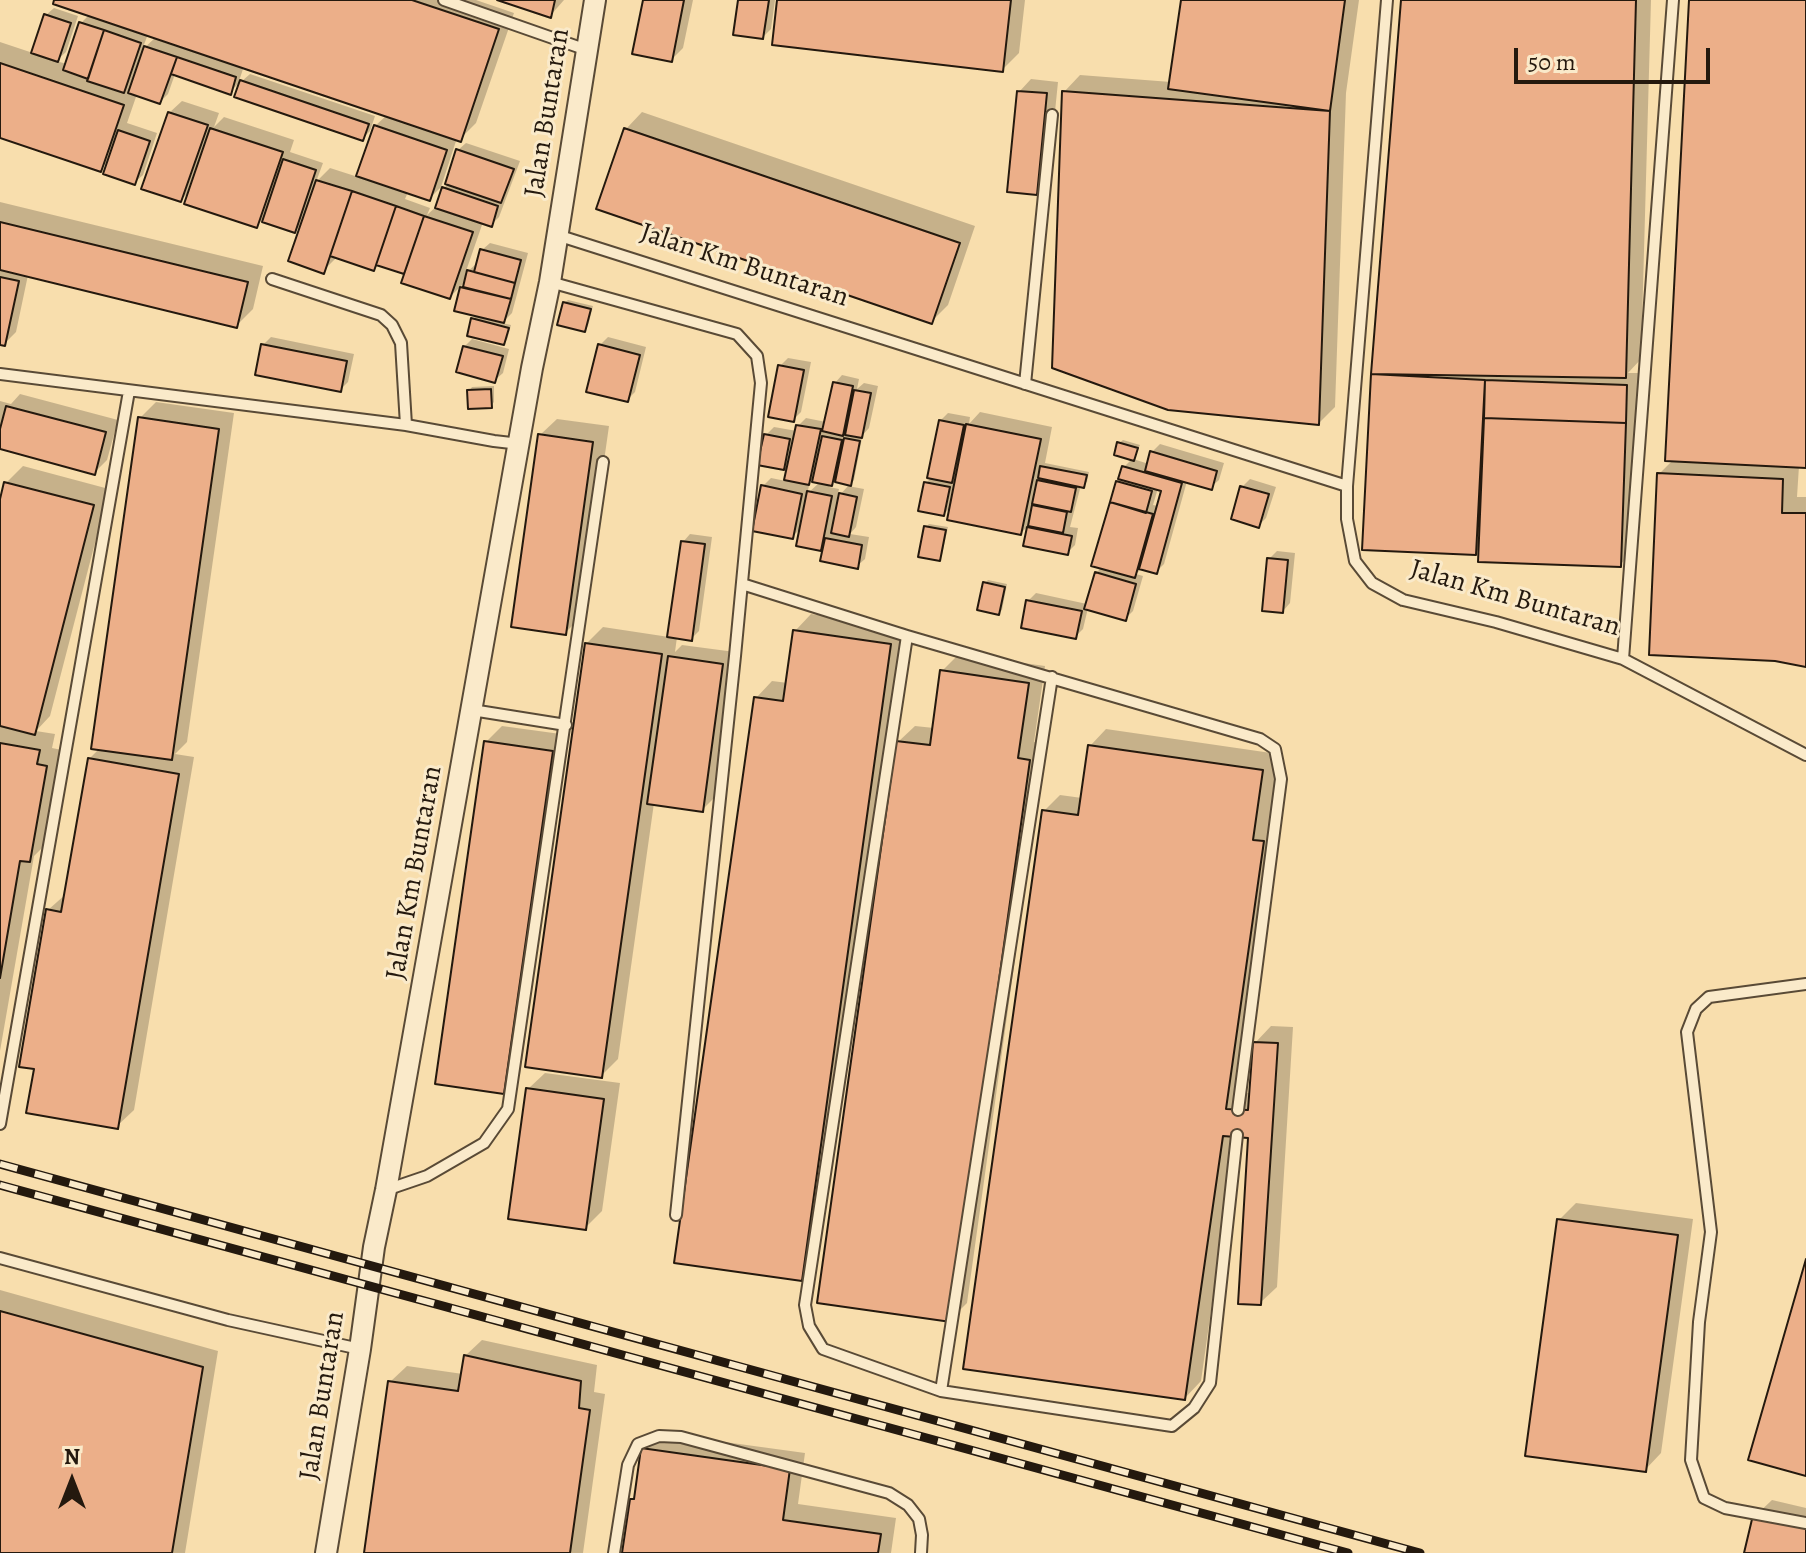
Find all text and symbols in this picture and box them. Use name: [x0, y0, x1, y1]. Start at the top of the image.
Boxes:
street label: Jalan Buntaran: [518, 26, 578, 200]
scale bar: [1518, 32, 1714, 82]
text: 50 m: [1528, 46, 1576, 78]
street label: Jalan Km Buntaran: [636, 217, 852, 315]
street label: Jalan Km Buntaran: [1406, 553, 1624, 645]
street label: Jalan Km Buntaran: [380, 763, 450, 983]
street label: Jalan Buntaran: [293, 1309, 353, 1483]
north arrow: [32, 1441, 112, 1521]
text: N: [64, 1442, 80, 1472]

